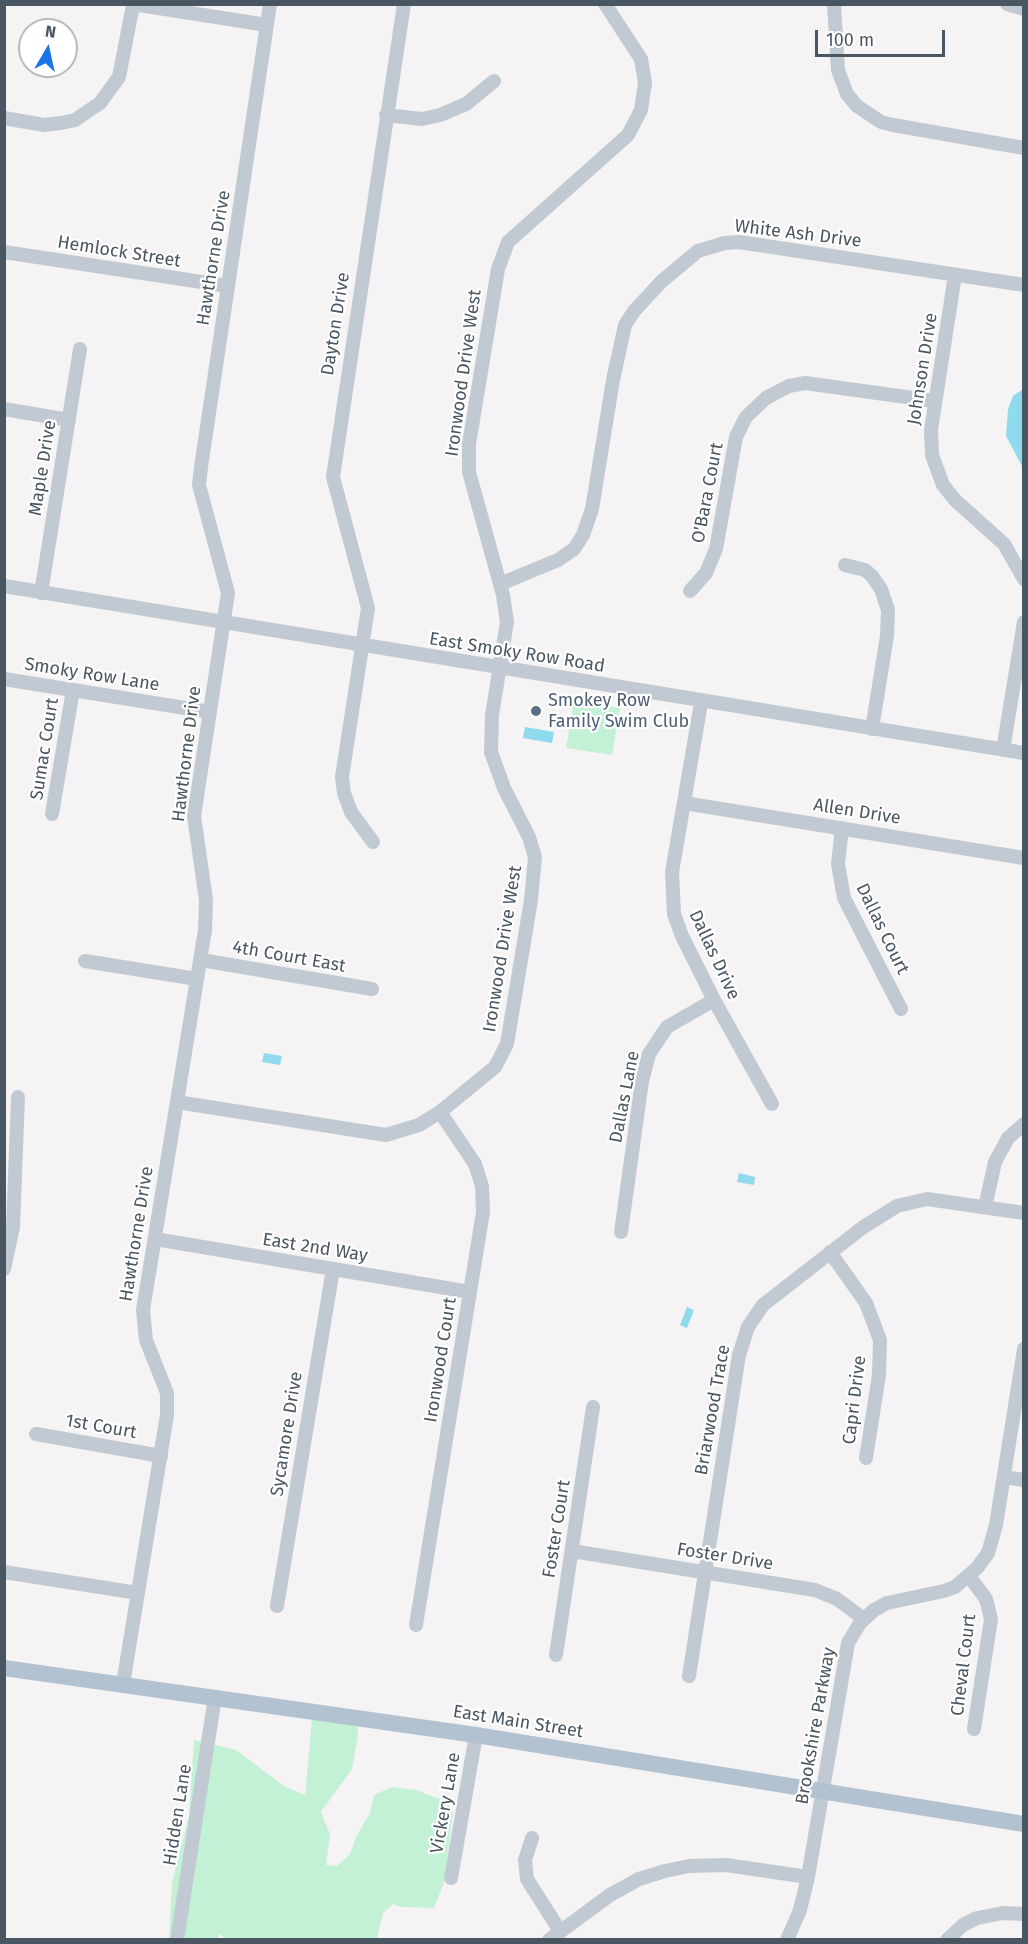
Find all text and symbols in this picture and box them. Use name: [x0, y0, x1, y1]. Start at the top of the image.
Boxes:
north arrow: [18, 18, 78, 78]
scale bar: [818, 18, 948, 56]
text: N: [44, 21, 57, 42]
text: 100 m: [826, 29, 874, 51]
street label: Hawthorne Drive: [193, 189, 235, 327]
street label: White Ash Drive: [733, 216, 863, 252]
street label: Hemlock Street: [56, 232, 182, 272]
street label: Dayton Drive: [317, 271, 355, 377]
street label: Ironwood Drive West: [442, 288, 486, 458]
street label: Johnson Drive: [903, 311, 943, 427]
street label: Maple Drive: [25, 419, 61, 517]
street label: O'Bara Court: [688, 441, 728, 545]
street label: East Smoky Row Road: [428, 628, 606, 678]
street label: Smoky Row Lane: [23, 654, 161, 696]
street label: Hawthorne Drive: [168, 685, 206, 823]
place label: Smokey Row Family Swim Club: [548, 690, 689, 732]
street label: Sumac Court: [26, 696, 64, 802]
marker: Smokey Row Family Swim Club: [529, 704, 543, 718]
street label: Allen Drive: [812, 794, 902, 830]
street label: Ironwood Drive West: [479, 864, 527, 1034]
street label: Dallas Court: [851, 880, 913, 978]
street label: Dallas Drive: [684, 907, 744, 1003]
street label: 4th Court East: [231, 936, 347, 978]
street label: Dallas Lane: [606, 1049, 644, 1145]
street label: Hawthorne Drive: [116, 1165, 158, 1303]
street label: East 2nd Way: [261, 1229, 369, 1267]
street label: Ironwood Court: [420, 1296, 462, 1424]
street label: Briarwood Trace: [691, 1343, 735, 1477]
street label: Capri Drive: [839, 1354, 871, 1446]
street label: Sycamore Drive: [266, 1370, 308, 1498]
street label: 1st Court: [64, 1410, 138, 1444]
street label: Foster Court: [539, 1478, 575, 1580]
street label: Foster Drive: [675, 1539, 775, 1575]
street label: Cheval Court: [947, 1613, 981, 1717]
street label: Brookshire Parkway: [792, 1646, 840, 1806]
street label: East Main Street: [451, 1701, 585, 1743]
street label: Vickery Lane: [427, 1751, 465, 1855]
street label: Hidden Lane: [159, 1762, 197, 1868]

